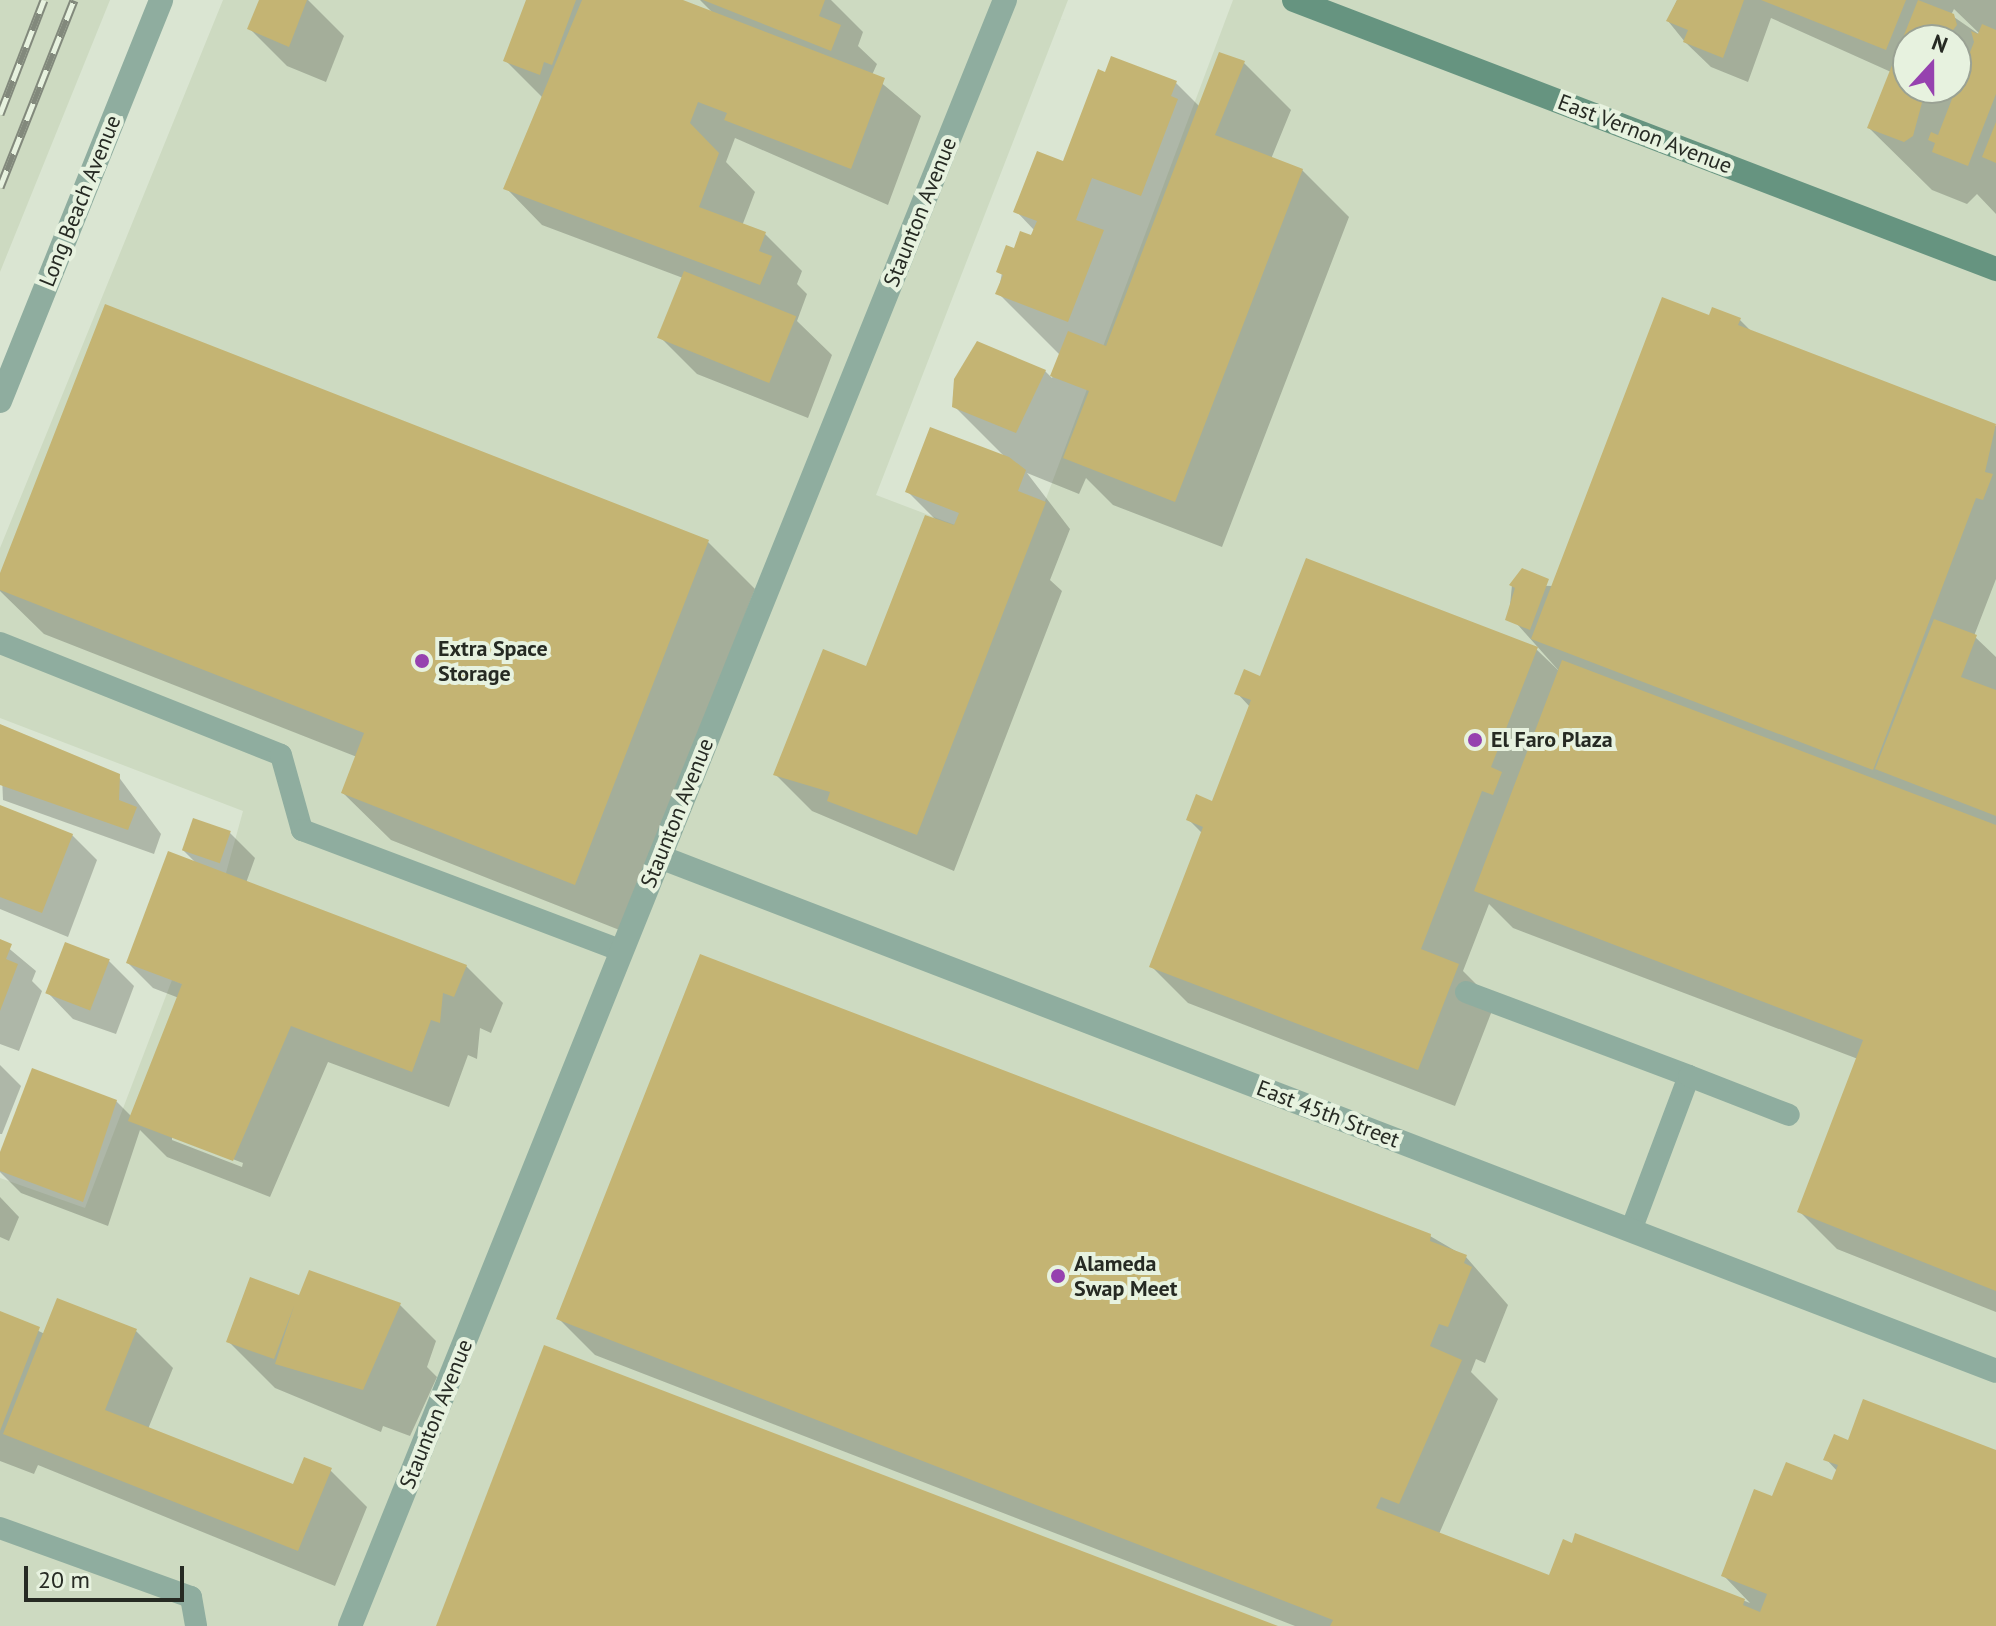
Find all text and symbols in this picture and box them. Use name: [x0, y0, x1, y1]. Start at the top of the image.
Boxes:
north arrow: [1892, 24, 1972, 104]
text: N: [1928, 28, 1952, 59]
street label: East Vernon Avenue: [1554, 88, 1736, 180]
street label: Long Beach Avenue: [33, 111, 127, 291]
street label: Staunton Avenue: [878, 133, 962, 291]
place label: Extra Space Storage: [438, 635, 548, 686]
marker: Extra Space Storage: [413, 652, 431, 670]
place label: El Faro Plaza: [1491, 727, 1613, 753]
marker: El Faro Plaza: [1466, 731, 1484, 749]
street label: Staunton Avenue: [635, 734, 719, 892]
street label: East 45th Street: [1253, 1075, 1403, 1153]
place label: Alameda Swap Meet: [1074, 1250, 1177, 1302]
marker: Alameda Swap Meet: [1049, 1267, 1067, 1285]
street label: Staunton Avenue: [394, 1335, 478, 1493]
scale bar: [28, 1550, 188, 1600]
text: 20 m: [38, 1564, 90, 1595]

